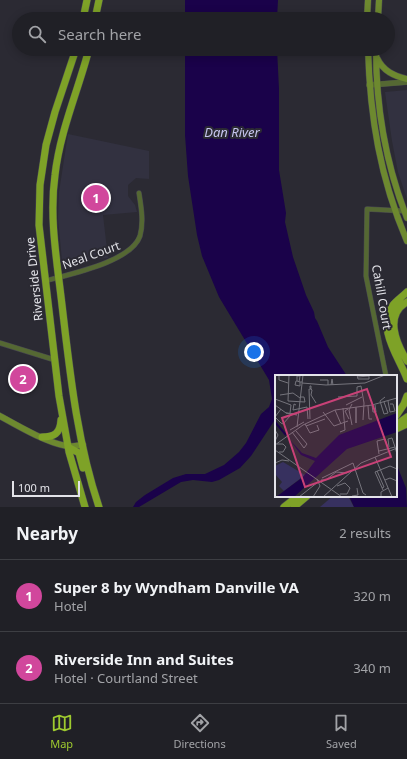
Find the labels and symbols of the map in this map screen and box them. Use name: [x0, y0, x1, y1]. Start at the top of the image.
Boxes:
water label: Dan River: [204, 123, 261, 141]
pin: 1: [83, 183, 109, 213]
street label: Riverside Drive: [21, 236, 47, 322]
street label: Neal Court: [60, 236, 123, 273]
street label: Cahill Court: [368, 263, 396, 331]
your location: [244, 342, 264, 362]
pin: 2: [10, 364, 36, 394]
inset map: [275, 375, 397, 497]
scale bar: [12, 479, 80, 498]

